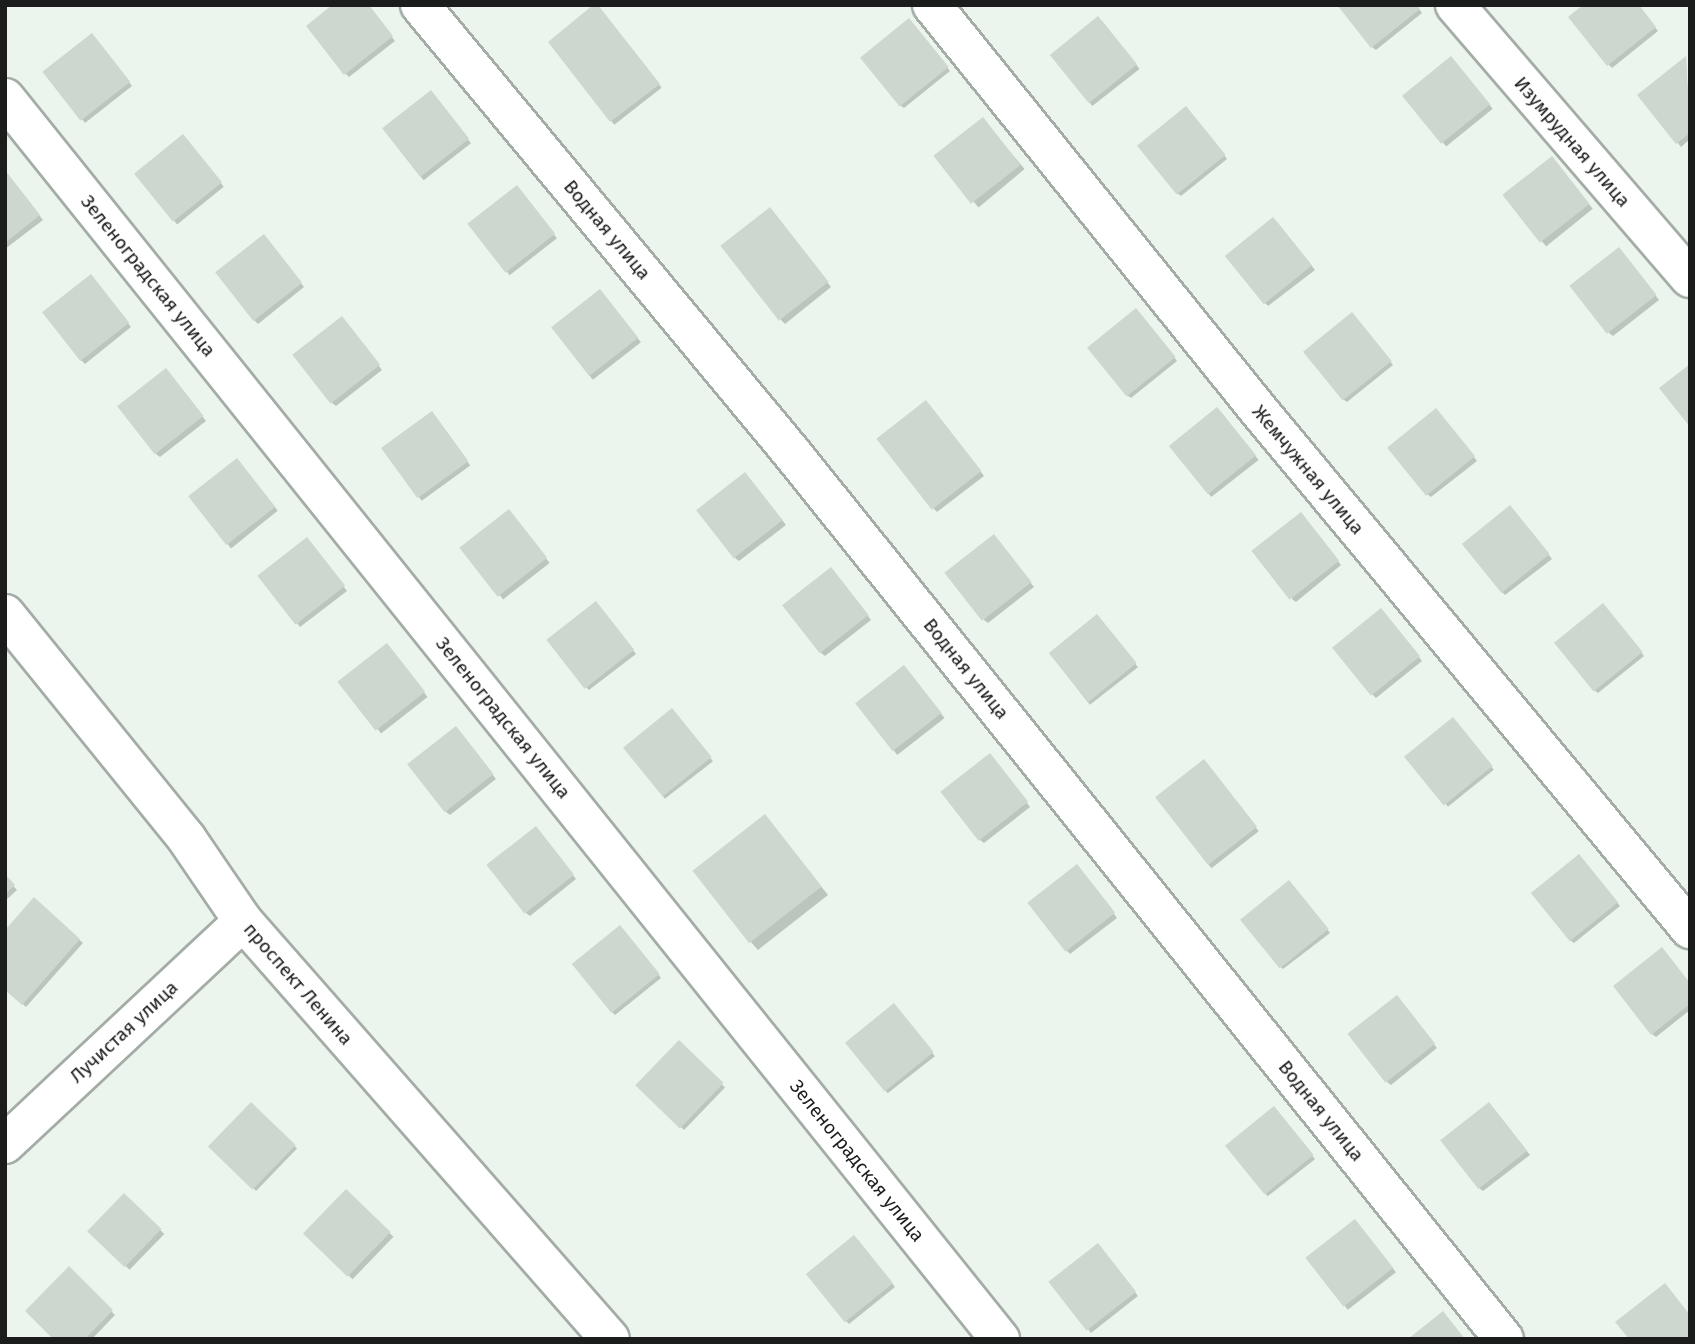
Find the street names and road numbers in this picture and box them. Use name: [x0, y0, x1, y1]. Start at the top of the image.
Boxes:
street label: Изумрудная улица: [1509, 72, 1635, 212]
street label: Водная улица: [559, 176, 655, 284]
street label: Зеленоградская улица: [76, 191, 220, 361]
street label: Жемчужная улица: [1247, 401, 1369, 539]
street label: Водная улица: [918, 614, 1014, 724]
street label: Зеленоградская улица: [431, 633, 575, 803]
street label: проспект Ленина: [239, 918, 357, 1050]
street label: Лучистая улица: [65, 976, 183, 1088]
street label: Водная улица: [1273, 1056, 1369, 1166]
street label: Зеленоградская улица: [785, 1076, 929, 1246]

